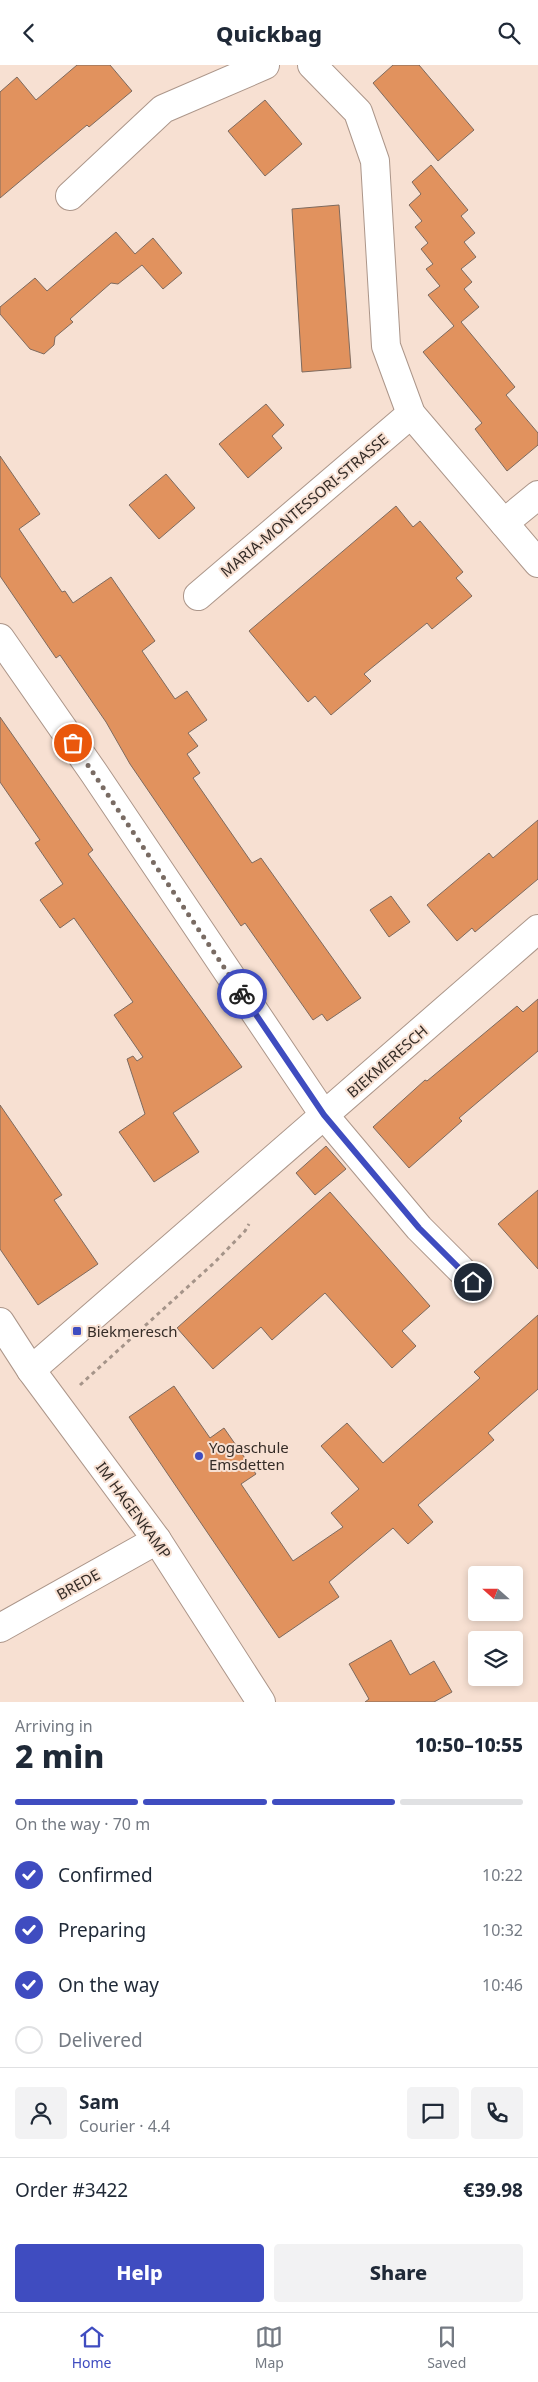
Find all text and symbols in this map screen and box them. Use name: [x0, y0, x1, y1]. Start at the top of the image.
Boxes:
text: Quickbag: [216, 18, 322, 48]
icon: back: [15, 19, 43, 47]
icon: search: [495, 19, 523, 47]
street label: MARIA-MONTESSORI-STRASSE: [216, 429, 392, 581]
pin: [52, 722, 94, 764]
icon: bag: [59, 729, 87, 757]
courier: [217, 969, 267, 1019]
icon: bike: [228, 980, 256, 1008]
street label: BIEKMERESCH: [342, 1020, 432, 1102]
pin: [452, 1261, 494, 1303]
icon: home: [459, 1268, 487, 1296]
place label: Biekmeresch: [87, 1321, 178, 1341]
marker: Biekmeresch: [71, 1325, 83, 1337]
place label: Yogaschule Emsdetten: [209, 1437, 289, 1474]
marker: Yogaschule Emsdetten: [193, 1450, 205, 1462]
street label: IM HAGENKAMP: [92, 1458, 176, 1562]
street label: BREDE: [53, 1564, 103, 1604]
north arrow: [468, 1566, 522, 1621]
map controls: [468, 1566, 523, 1686]
button: layers: [468, 1631, 523, 1686]
text: Arriving in: [15, 1715, 93, 1737]
text: 10:50–10:55: [415, 1732, 523, 1758]
text: 2 min: [15, 1734, 104, 1777]
text: On the way · 70 m: [15, 1813, 150, 1835]
icon: check: [15, 1861, 43, 1889]
text: Confirmed: [58, 1862, 153, 1888]
text: 10:22: [482, 1864, 523, 1886]
icon: check: [15, 1916, 43, 1944]
text: Preparing: [58, 1917, 146, 1943]
text: 10:32: [482, 1919, 523, 1941]
icon: check: [15, 1971, 43, 1999]
text: On the way: [58, 1972, 159, 1998]
text: 10:46: [482, 1974, 523, 1996]
text: Delivered: [58, 2027, 143, 2053]
button: person: [15, 2087, 67, 2139]
button: chat: [407, 2087, 459, 2139]
button: phone: [471, 2087, 523, 2139]
text: Sam: [79, 2089, 119, 2115]
text: Courier · 4.4: [79, 2115, 170, 2137]
text: Order #3422: [15, 2177, 128, 2203]
text: €39.98: [463, 2177, 523, 2203]
button: Help: [15, 2244, 264, 2302]
button: Share: [274, 2244, 523, 2302]
tab: Home: [72, 2323, 111, 2372]
tab: Map: [255, 2323, 284, 2372]
tab: Saved: [427, 2323, 466, 2372]

